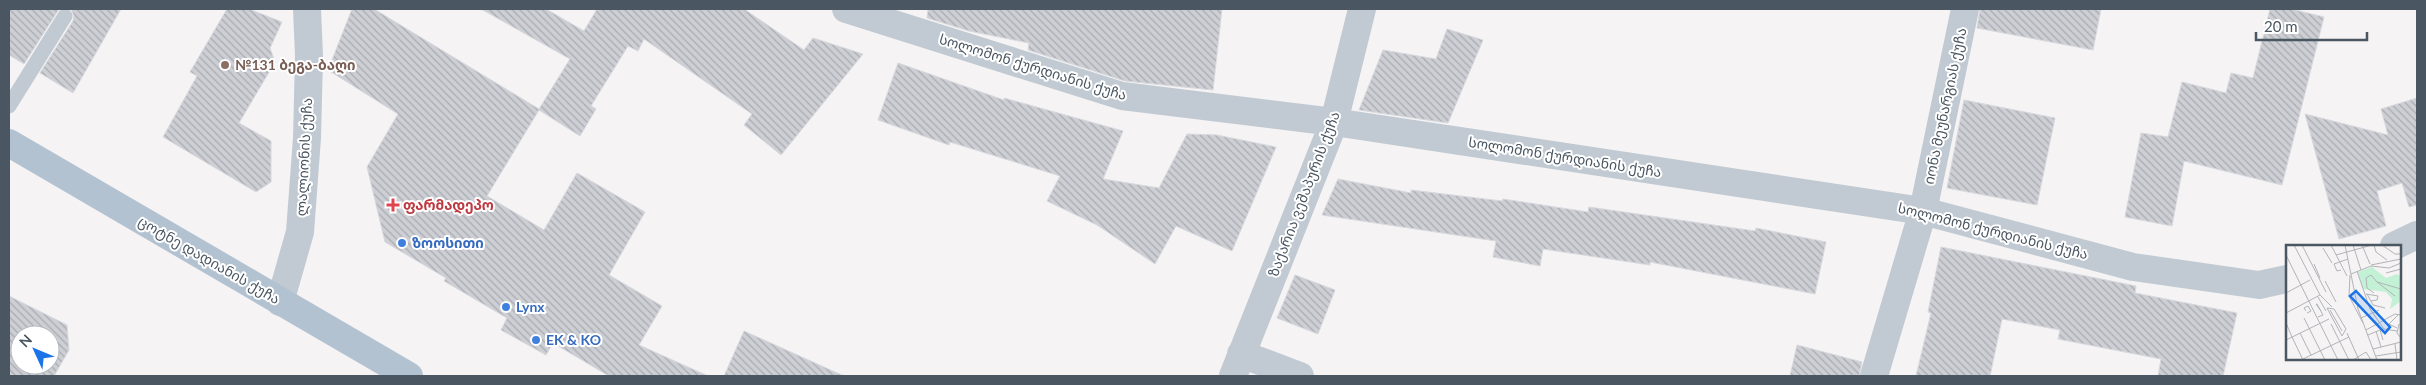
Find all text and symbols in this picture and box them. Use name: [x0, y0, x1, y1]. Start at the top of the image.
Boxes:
scale bar: [2256, 10, 2367, 42]
text: 20 m: [2264, 17, 2298, 35]
street label: იონა მეუნარგიას ქუჩა: [1920, 26, 1970, 186]
street label: სოლომონ ქურდიანის ქუჩა: [937, 30, 1129, 104]
place label: №131 ბეგა-ბაღი: [235, 56, 355, 74]
marker: №131 ბეგა-ბაღი: [219, 59, 231, 71]
street label: ლალიონის ქუჩა: [292, 97, 316, 217]
street label: ზაქარია ვეშაპურის ქუჩა: [1264, 109, 1344, 279]
street label: სოლომონ ქურდიანის ქუჩა: [1467, 133, 1663, 181]
place label: ფარმადეპო: [403, 196, 494, 214]
marker: ფარმადეპო: [387, 199, 399, 211]
street label: სოლომონ ქურდიანის ქუჩა: [1896, 199, 2090, 263]
street label: ცოტნე დადიანის ქუჩა: [135, 212, 283, 308]
place label: ზოოსითი: [412, 234, 484, 251]
marker: ზოოსითი: [396, 237, 408, 249]
inset map: [2286, 245, 2401, 360]
place label: Lynx: [516, 298, 545, 315]
marker: Lynx: [500, 301, 512, 313]
north arrow: [10, 325, 60, 375]
text: N: [15, 331, 35, 350]
place label: EK & KO: [546, 331, 601, 348]
marker: EK & KO: [530, 334, 542, 346]

